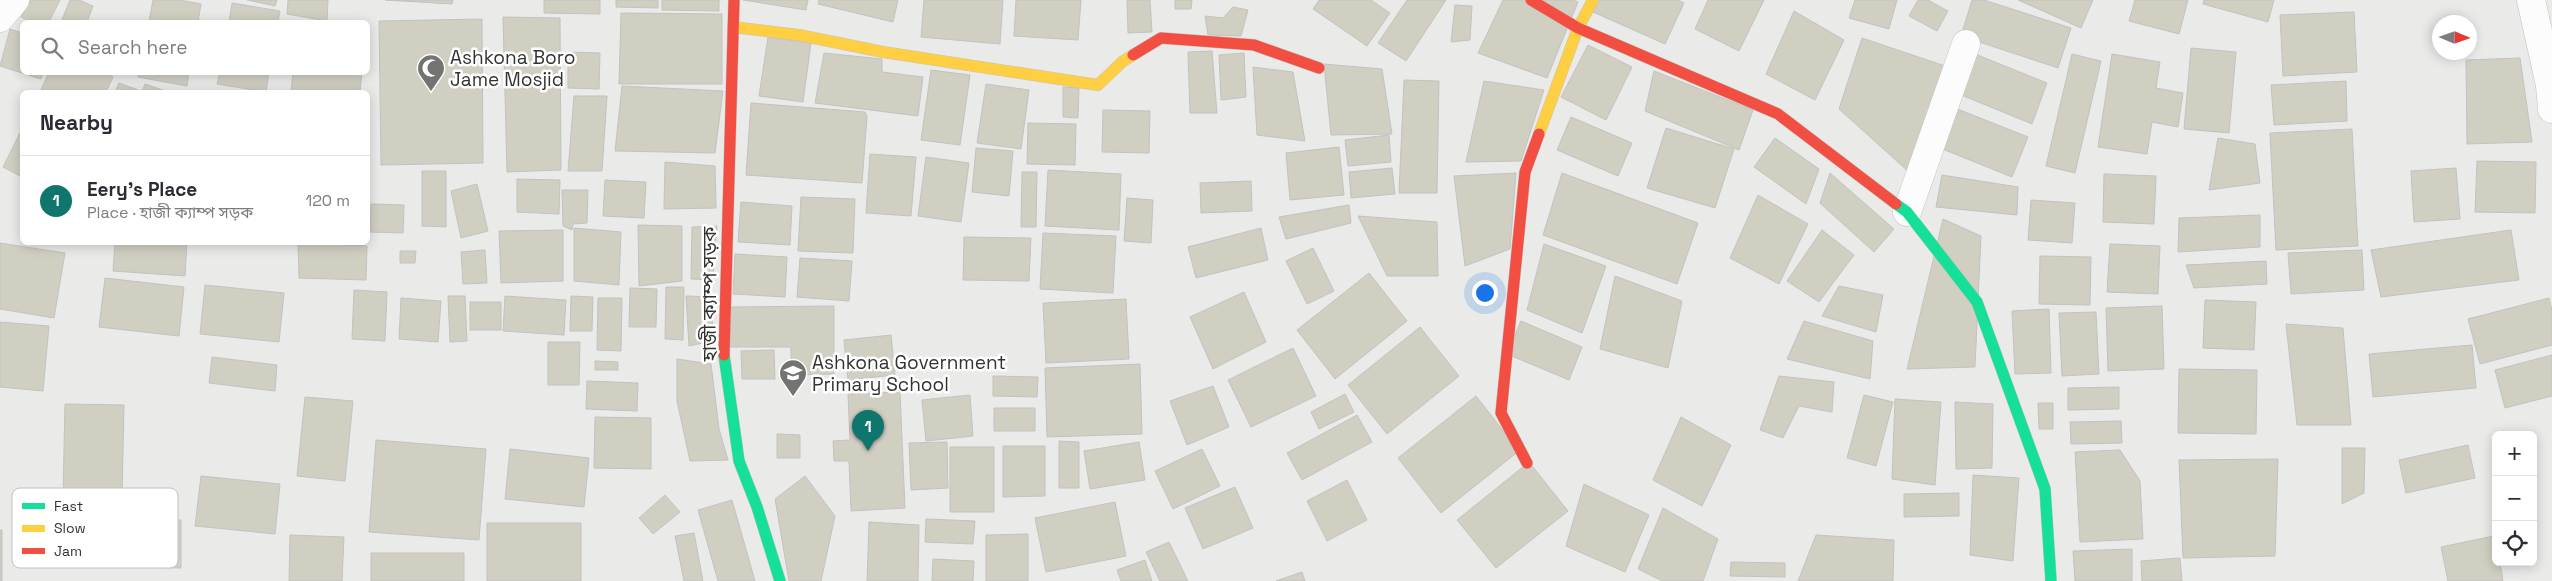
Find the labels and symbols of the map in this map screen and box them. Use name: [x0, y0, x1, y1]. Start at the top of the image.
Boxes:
north arrow: [2432, 15, 2477, 60]
place label: Ashkona Boro Jame Mosjid: [450, 45, 575, 92]
mosque icon: Ashkona Boro Jame Mosjid: [416, 53, 446, 92]
street label: হাজী ক্যাম্প সড়ক: [697, 226, 722, 362]
your location: [1472, 280, 1498, 306]
place label: Ashkona Government Primary School: [812, 350, 1006, 397]
school or university icon: Ashkona Government Primary School: [778, 358, 808, 397]
pin: 1: [852, 410, 884, 451]
legend: [12, 488, 178, 568]
text: Fast: [54, 497, 83, 515]
text: Slow: [54, 519, 86, 537]
text: Jam: [54, 542, 82, 560]

